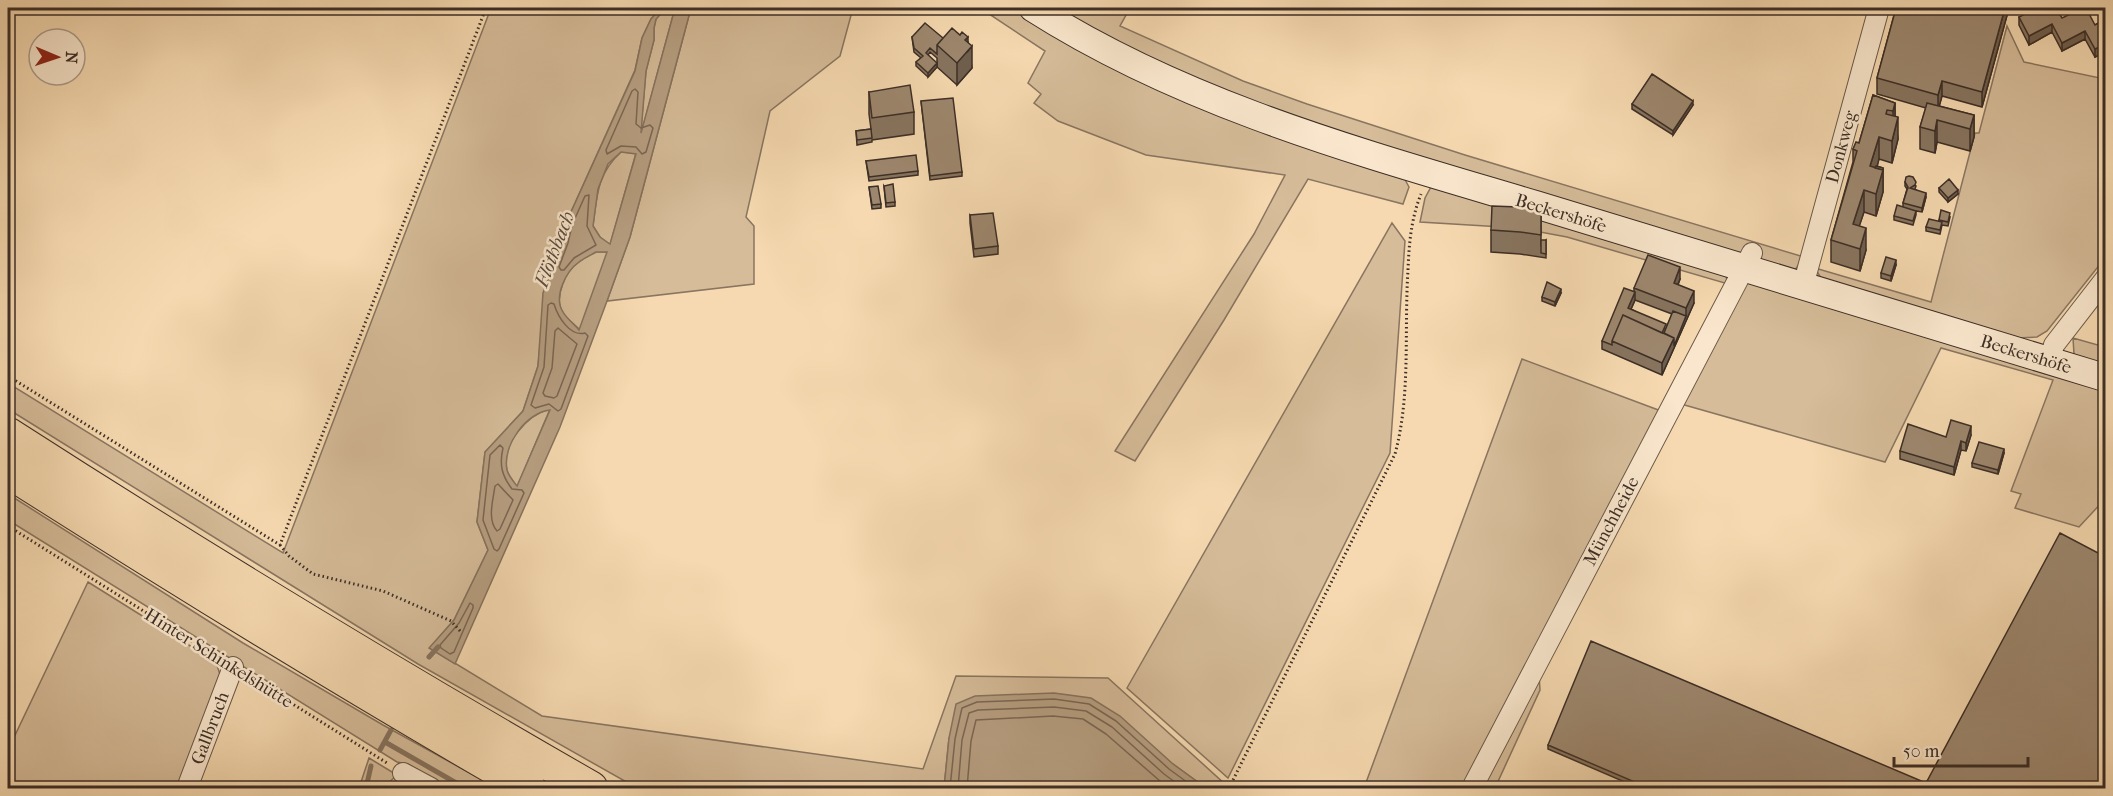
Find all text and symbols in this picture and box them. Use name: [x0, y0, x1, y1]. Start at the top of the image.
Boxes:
north arrow: [27, 27, 87, 87]
text: N: [62, 51, 81, 65]
street label: Donkweg: [1822, 108, 1861, 186]
street label: Beckershöfe: [1513, 190, 1609, 237]
water label: Flöthbach: [529, 208, 579, 291]
street label: Beckershöfe: [1978, 331, 2074, 378]
street label: Münchheide: [1579, 473, 1644, 569]
street label: Hinter Schinkelshütte: [141, 604, 297, 713]
street label: Gallbruch: [187, 689, 234, 767]
scale bar: [1894, 730, 2028, 768]
text: 50 m: [1903, 741, 1940, 762]

